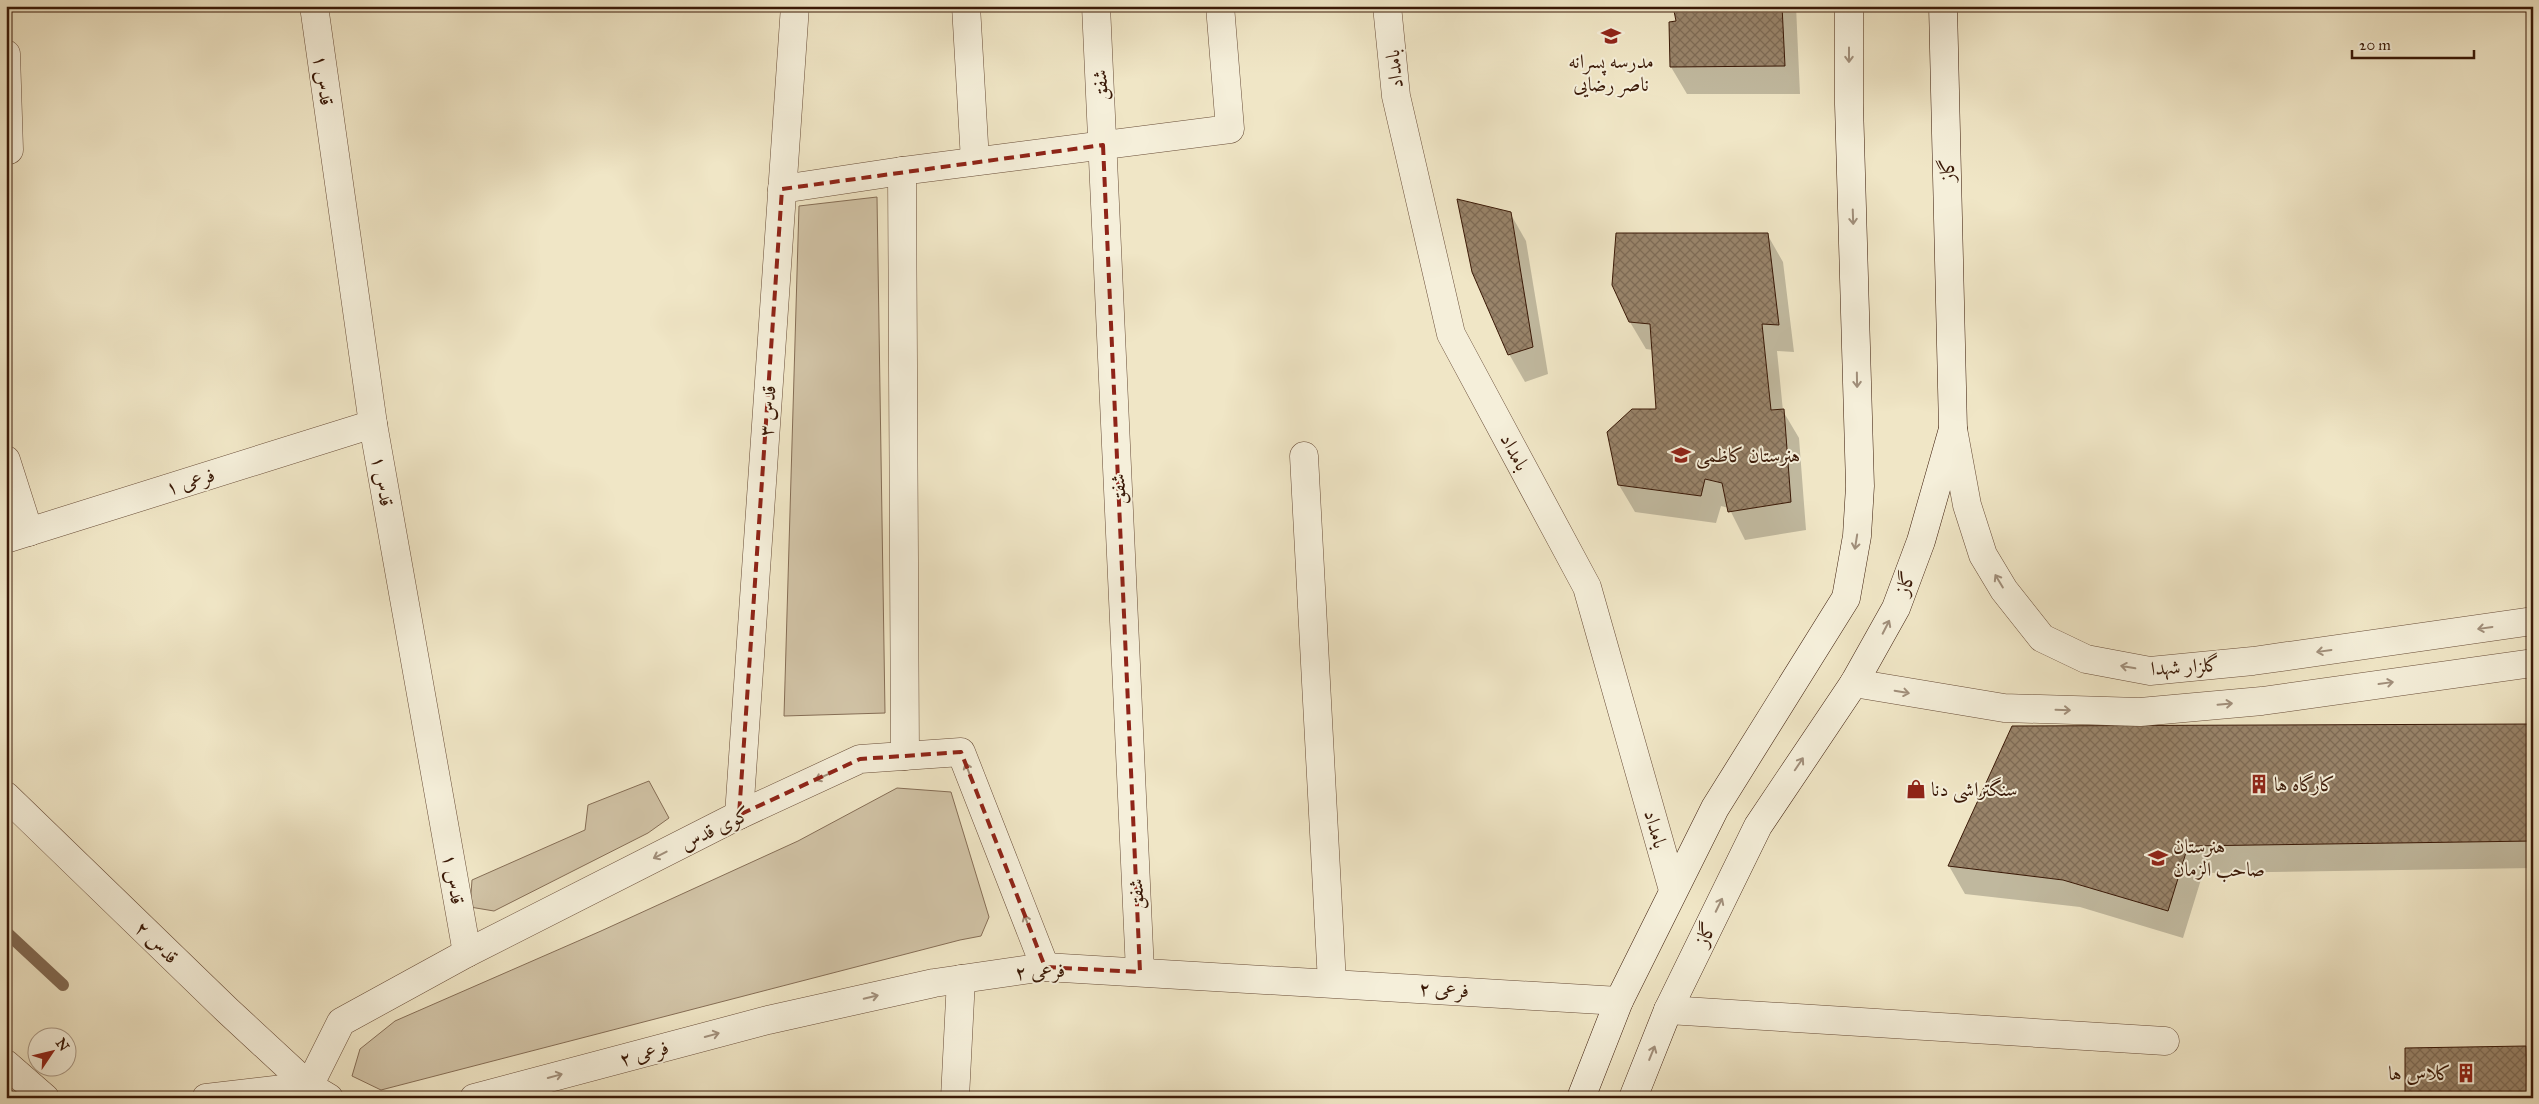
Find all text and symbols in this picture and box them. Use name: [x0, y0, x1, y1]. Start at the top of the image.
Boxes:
school or university icon: مدرسه پسرانه ناصر رضایی: [1600, 25, 1622, 47]
scale bar: [2352, 28, 2474, 60]
text: 20 m: [2359, 36, 2391, 54]
one-way arrow: [1844, 46, 1854, 63]
street label: بامداد: [1380, 48, 1408, 90]
place label: مدرسه پسرانه ناصر رضایی: [1568, 49, 1654, 98]
street label: قدس ۱: [309, 53, 339, 107]
street label: شفق: [1087, 69, 1114, 101]
street label: گاز: [1935, 158, 1959, 184]
one-way arrow: [1848, 209, 1858, 225]
one-way arrow: [1853, 372, 1862, 388]
street label: قدس ۳: [753, 385, 781, 437]
street label: بامداد: [1495, 429, 1535, 475]
place label: هنرستان کاظمی: [1696, 443, 1800, 469]
school or university icon: هنرستان کاظمی: [1670, 444, 1692, 466]
street label: قدس ۱: [367, 454, 399, 508]
street label: فرعی ۱: [162, 462, 218, 501]
street label: شفق: [1105, 473, 1132, 505]
one-way arrow: [1851, 534, 1861, 550]
street label: گاز: [1889, 568, 1920, 600]
one-way arrow: [1993, 575, 2003, 589]
one-way arrow: [1882, 620, 1891, 635]
one-way arrow: [2477, 623, 2493, 633]
one-way arrow: [2316, 646, 2332, 656]
street label: گلزار شهدا: [2150, 652, 2220, 681]
one-way arrow: [2120, 661, 2136, 671]
one-way arrow: [2378, 678, 2394, 688]
one-way arrow: [1893, 688, 1909, 698]
one-way arrow: [2217, 699, 2233, 709]
one-way arrow: [2055, 705, 2071, 714]
one-way arrow: [1794, 757, 1805, 771]
one-way arrow: [963, 763, 972, 778]
place label: کارگاه ها: [2274, 772, 2335, 796]
one-way arrow: [815, 773, 830, 782]
building icon: کارگاه ها: [2248, 773, 2270, 795]
place label: سنگتراشی دنا: [1931, 776, 2018, 804]
shop icon: سنگتراشی دنا: [1905, 778, 1927, 800]
street label: کوی قدس: [676, 801, 754, 856]
street label: بامداد: [1639, 807, 1673, 851]
place label: هنرستان صاحب الزمان: [2173, 834, 2265, 883]
school or university icon: هنرستان صاحب الزمان: [2147, 847, 2169, 869]
one-way arrow: [653, 851, 668, 861]
street label: قدس ۱: [438, 852, 470, 906]
street label: شفق: [1123, 878, 1150, 910]
one-way arrow: [1715, 898, 1725, 913]
one-way arrow: [1022, 914, 1031, 930]
street label: قدس ۲: [130, 916, 184, 968]
street label: گاز: [1688, 918, 1721, 952]
street label: فرعی ۲: [1014, 958, 1066, 985]
street label: فرعی ۲: [1418, 976, 1470, 1003]
one-way arrow: [862, 992, 878, 1001]
north arrow: [28, 1026, 78, 1076]
one-way arrow: [704, 1030, 720, 1039]
text: N: [52, 1035, 73, 1055]
street label: فرعی ۲: [617, 1035, 672, 1072]
one-way arrow: [1648, 1045, 1657, 1060]
place label: کلاس ها: [2388, 1061, 2451, 1085]
building icon: کلاس ها: [2455, 1062, 2477, 1084]
one-way arrow: [547, 1071, 563, 1081]

